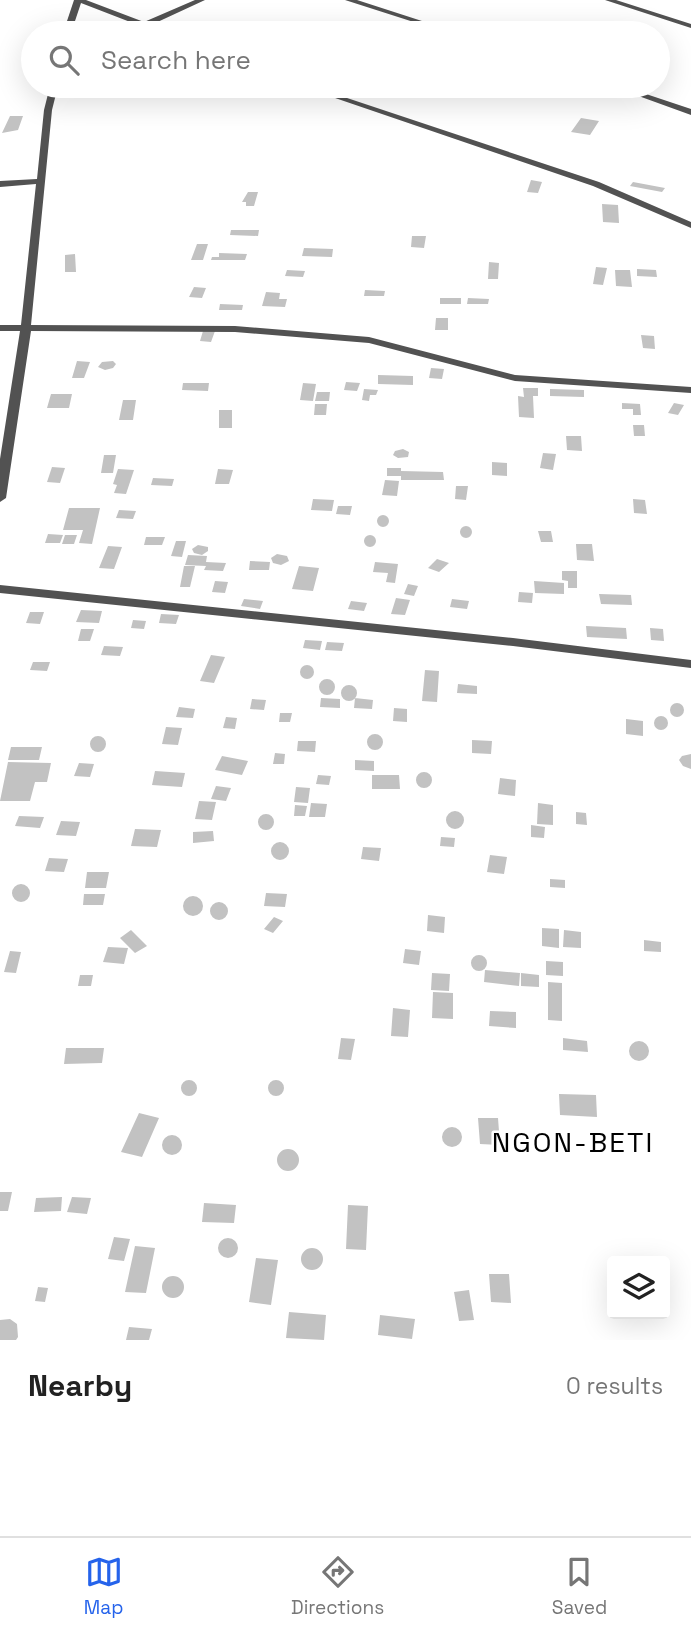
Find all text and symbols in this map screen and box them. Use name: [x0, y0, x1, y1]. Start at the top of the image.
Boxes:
search box: [21, 21, 670, 98]
icon: search: [45, 41, 83, 79]
text: Search here: [101, 43, 251, 77]
district label: NGON-BETI: [492, 1124, 654, 1160]
map controls: [607, 1256, 670, 1319]
button: layers: [607, 1256, 670, 1319]
text: Nearby: [28, 1366, 132, 1405]
text: 0 results: [566, 1371, 663, 1401]
tab: Map: [84, 1553, 123, 1620]
tab: Directions: [291, 1553, 384, 1620]
tab: Saved: [552, 1553, 607, 1620]

